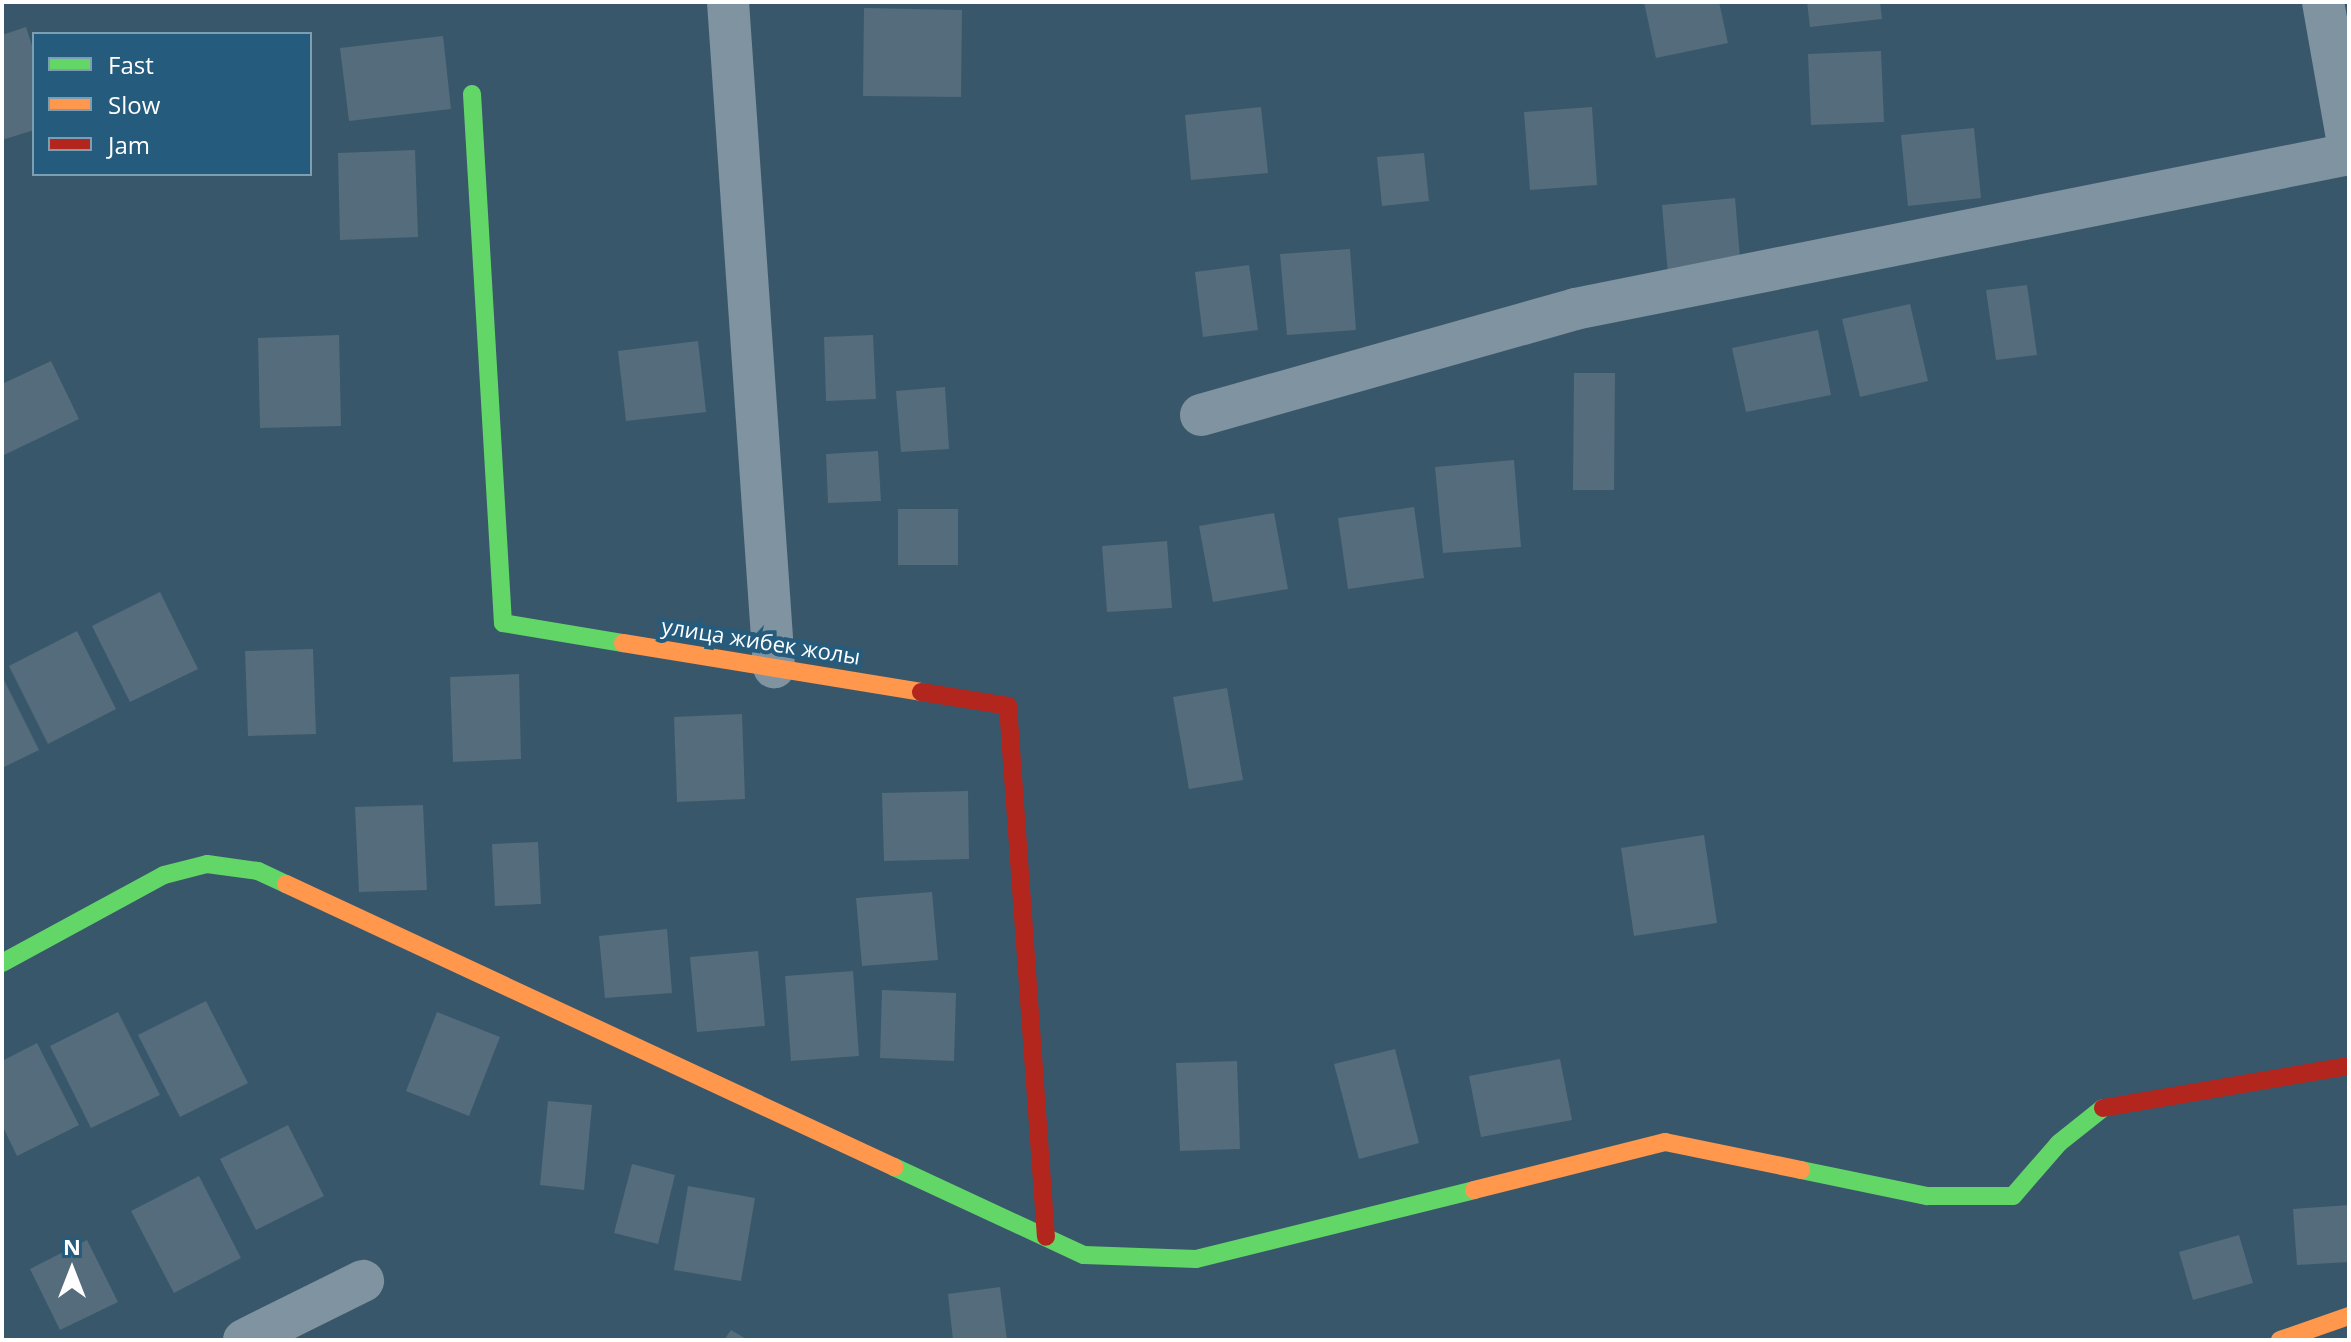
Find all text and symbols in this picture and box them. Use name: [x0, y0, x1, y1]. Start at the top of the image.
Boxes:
legend: [32, 32, 312, 176]
text: Fast: [108, 48, 154, 81]
text: Slow: [108, 88, 160, 121]
text: Jam: [108, 128, 150, 161]
street label: улица жибек жолы: [660, 612, 862, 670]
north arrow: [32, 1230, 112, 1310]
text: N: [63, 1231, 81, 1261]

